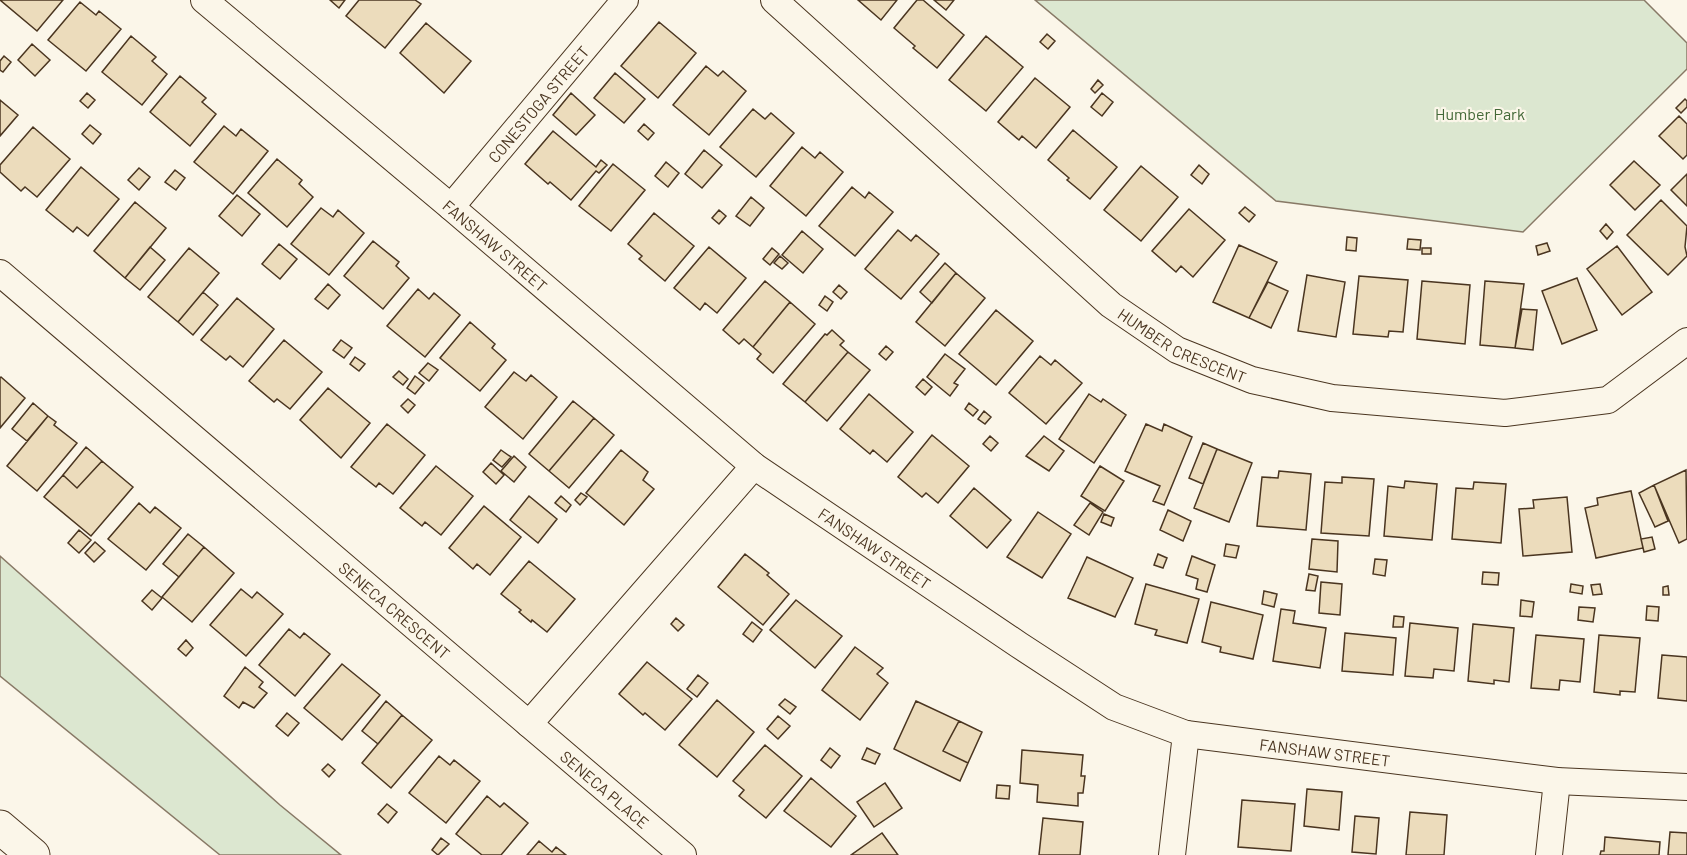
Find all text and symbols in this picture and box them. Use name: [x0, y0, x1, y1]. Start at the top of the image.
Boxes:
street label: CONESTOGA STREET: [483, 42, 592, 166]
park label: Humber Park: [1435, 104, 1525, 123]
street label: FANSHAW STREET: [440, 195, 552, 295]
street label: HUMBER CRESCENT: [1115, 303, 1249, 386]
street label: FANSHAW STREET: [815, 503, 935, 592]
street label: SENECA CRESCENT: [336, 557, 454, 662]
street label: FANSHAW STREET: [1259, 734, 1391, 769]
street label: SENECA PLACE: [557, 746, 653, 832]

